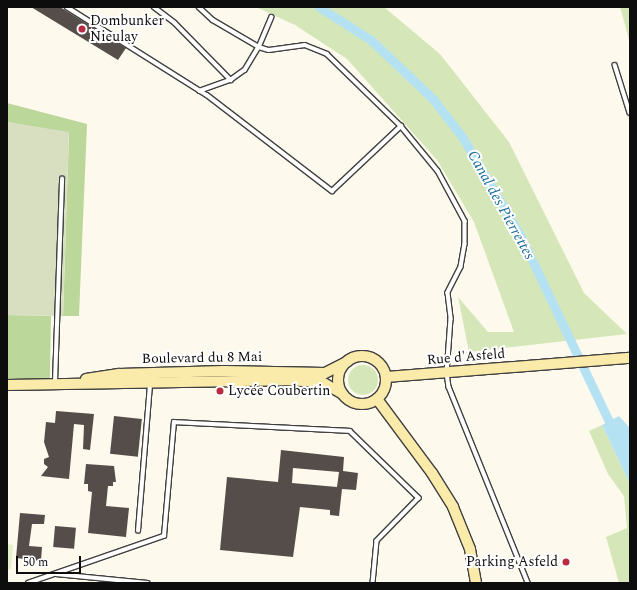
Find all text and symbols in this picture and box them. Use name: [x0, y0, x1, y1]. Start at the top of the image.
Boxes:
place label: Dombunker Nieulay: [90, 13, 164, 46]
marker: Dombunker Nieulay: [77, 24, 87, 34]
water label: Canal des Pierrettes: [464, 147, 538, 263]
street label: Rue d'Asfeld: [426, 345, 506, 369]
street label: Boulevard du 8 Mai: [142, 349, 262, 367]
place label: Lycée Coubertin: [228, 383, 330, 399]
marker: Lycée Coubertin: [215, 386, 225, 396]
scale bar: [18, 548, 83, 574]
text: 50 m: [23, 553, 48, 572]
place label: Parking Asfeld: [466, 554, 558, 570]
marker: Parking Asfeld: [561, 557, 571, 567]

